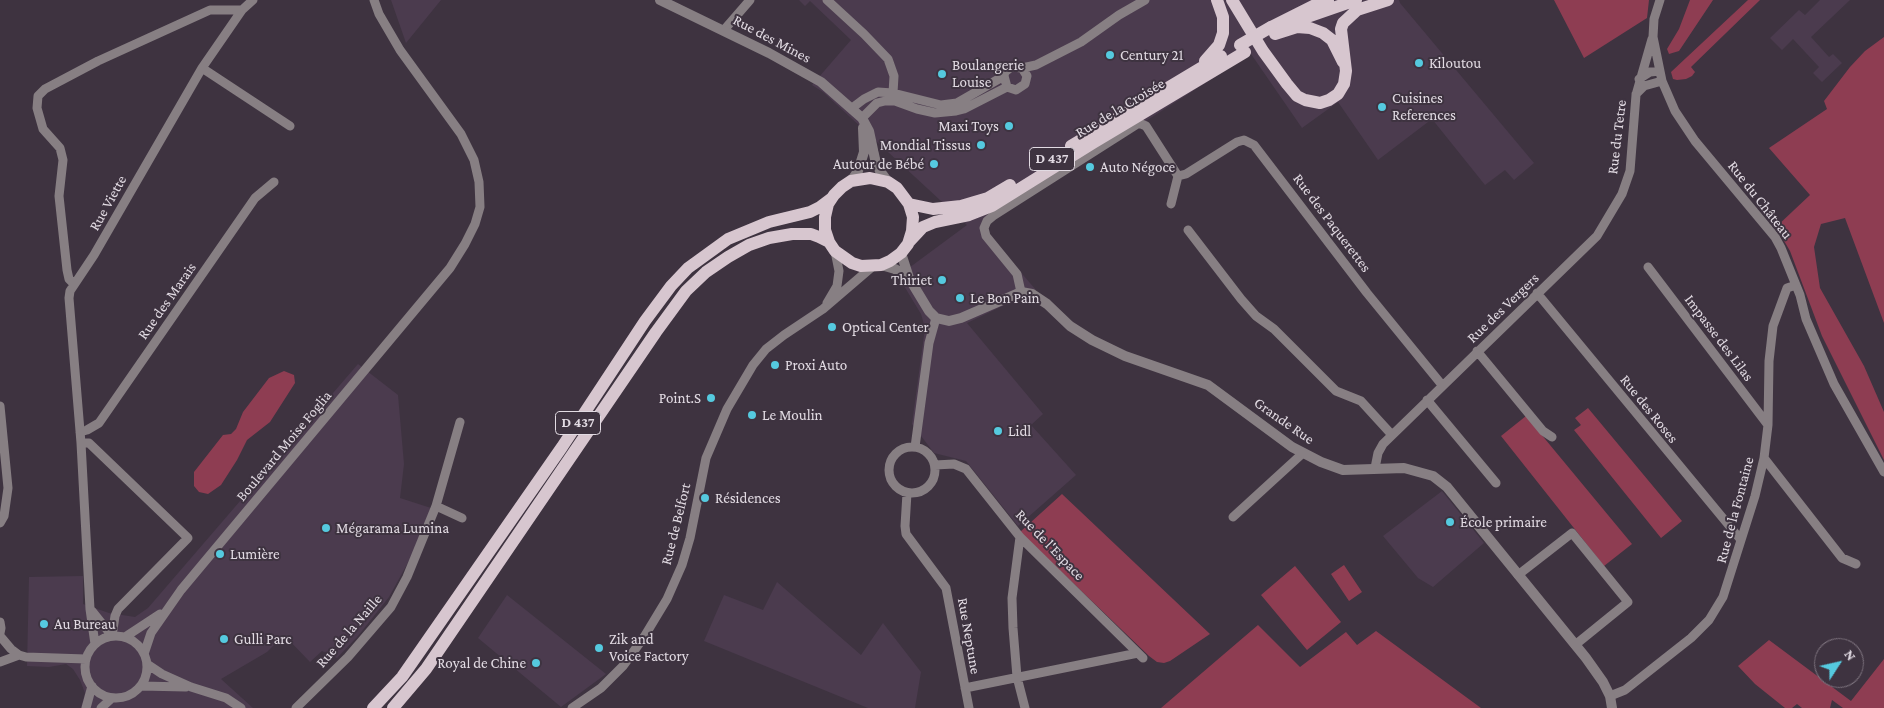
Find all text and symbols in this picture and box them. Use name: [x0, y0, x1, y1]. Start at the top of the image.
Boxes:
street label: Rue des Mines: [730, 11, 814, 67]
place label: Century 21: [1120, 46, 1184, 64]
marker: Century 21: [1104, 49, 1116, 61]
place label: Kiloutou: [1429, 54, 1481, 72]
place label: Boulangerie Louise: [952, 56, 1024, 91]
marker: Kiloutou: [1413, 57, 1425, 69]
marker: Boulangerie Louise: [936, 68, 948, 80]
street label: Rue de la Croisée: [1072, 74, 1168, 142]
place label: Cuisines References: [1392, 89, 1456, 124]
street label: Rue du Tetre: [1604, 99, 1630, 175]
marker: Cuisines References: [1376, 101, 1388, 113]
place label: Maxi Toys: [938, 117, 999, 135]
marker: Maxi Toys: [1003, 120, 1015, 132]
place label: Mondial Tissus: [880, 136, 971, 154]
marker: Mondial Tissus: [975, 139, 987, 151]
road number: D 437: [1030, 148, 1074, 170]
place label: Autour de Bébé: [833, 155, 924, 173]
street label: Rue du Château: [1724, 157, 1796, 243]
marker: Autour de Bébé: [928, 158, 940, 170]
place label: Auto Négoce: [1100, 158, 1175, 176]
marker: Auto Négoce: [1084, 161, 1096, 173]
street label: Rue des Paquerettes: [1289, 170, 1375, 276]
street label: Rue Viette: [85, 172, 131, 234]
street label: Rue des Marais: [134, 259, 200, 343]
street label: Rue des Vergers: [1463, 269, 1543, 347]
place label: Thiriet: [891, 271, 932, 289]
marker: Thiriet: [936, 274, 948, 286]
place label: Le Bon Pain: [970, 289, 1040, 307]
street label: Impasse des Lilas: [1681, 291, 1757, 385]
marker: Le Bon Pain: [954, 292, 966, 304]
place label: Optical Center: [842, 318, 929, 336]
marker: Optical Center: [826, 321, 838, 333]
place label: Proxi Auto: [785, 356, 847, 374]
marker: Proxi Auto: [769, 359, 781, 371]
street label: Rue des Roses: [1616, 371, 1682, 447]
street label: Boulevard Moise Foglia: [232, 387, 336, 505]
place label: Point.S: [659, 389, 701, 407]
marker: Point.S: [705, 392, 717, 404]
street label: Grande Rue: [1250, 394, 1318, 448]
place label: Le Moulin: [762, 406, 823, 424]
marker: Le Moulin: [746, 409, 758, 421]
road number: D 437: [556, 412, 600, 434]
place label: Lidl: [1008, 422, 1031, 440]
marker: Lidl: [992, 425, 1004, 437]
street label: Rue de la Fontaine: [1712, 455, 1758, 565]
street label: Rue de Belfort: [657, 481, 695, 567]
place label: Résidences: [715, 489, 781, 507]
marker: Résidences: [699, 492, 711, 504]
street label: Rue de l'Espace: [1012, 506, 1088, 584]
place label: École primaire: [1460, 513, 1547, 531]
marker: École primaire: [1444, 516, 1456, 528]
place label: Mégarama Lumina: [336, 519, 449, 537]
marker: Mégarama Lumina: [320, 522, 332, 534]
place label: Lumière: [230, 545, 280, 563]
marker: Lumière: [214, 548, 226, 560]
street label: Rue de la Naille: [312, 591, 386, 671]
street label: Rue Neptune: [953, 596, 985, 676]
place label: Au Bureau: [54, 615, 116, 633]
marker: Au Bureau: [38, 618, 50, 630]
place label: Gulli Parc: [234, 630, 292, 648]
place label: Zik and Voice Factory: [609, 630, 689, 665]
marker: Gulli Parc: [218, 633, 230, 645]
north arrow: [1814, 638, 1864, 688]
marker: Zik and Voice Factory: [593, 642, 605, 654]
text: N: [1841, 646, 1860, 663]
place label: Royal de Chine: [437, 654, 526, 672]
marker: Royal de Chine: [530, 657, 542, 669]

